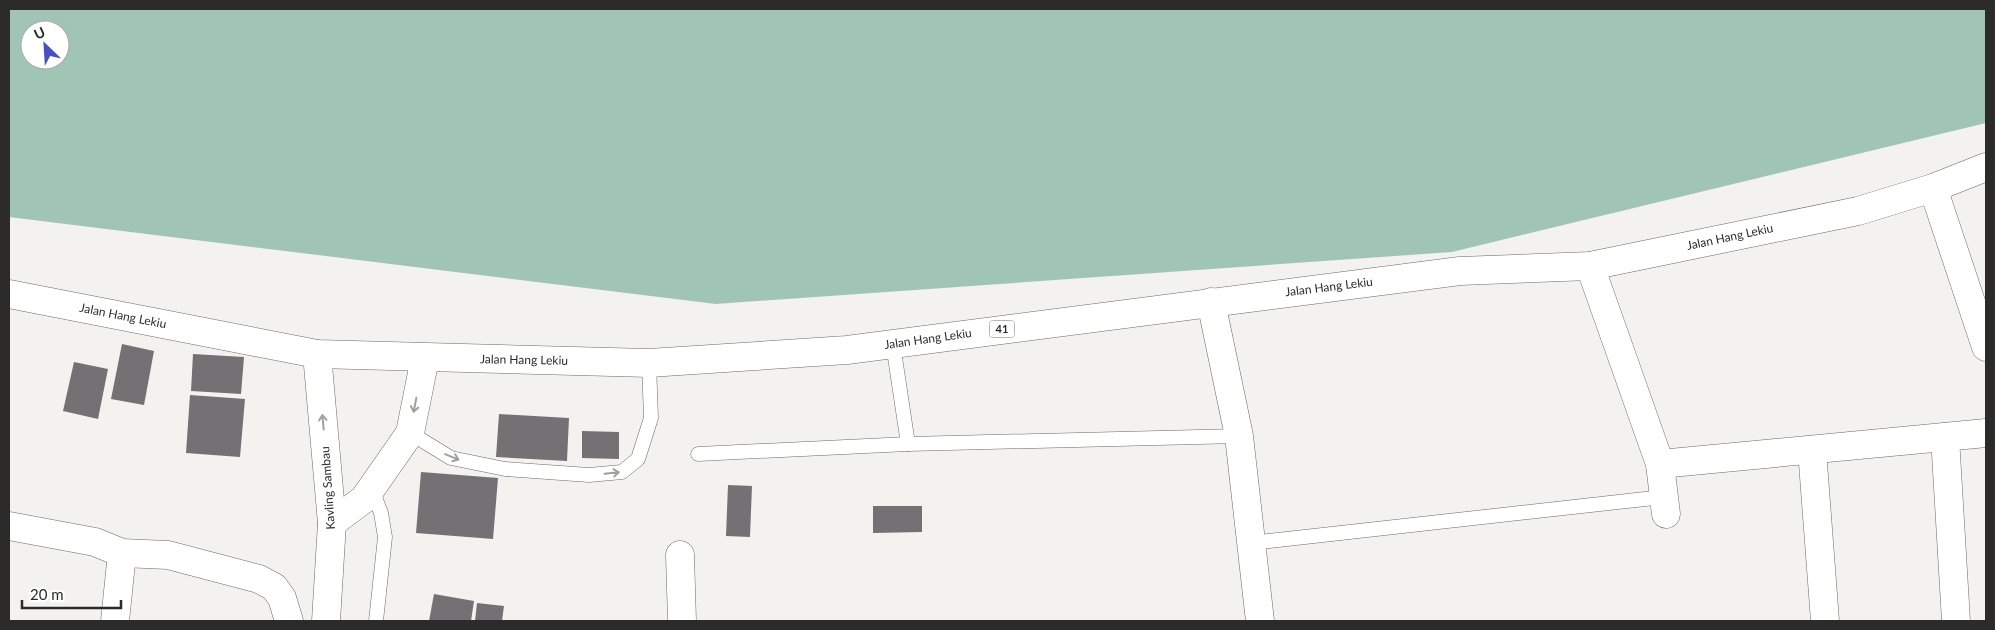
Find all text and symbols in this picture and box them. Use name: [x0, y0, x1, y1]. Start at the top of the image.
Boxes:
north arrow: [20, 20, 70, 70]
text: U: [31, 23, 48, 43]
street label: Jalan Hang Lekiu: [1685, 220, 1775, 253]
street label: Jalan Hang Lekiu: [1284, 274, 1374, 299]
street label: Jalan Hang Lekiu: [78, 300, 168, 331]
road number: 41: [990, 320, 1014, 338]
street label: Jalan Hang Lekiu: [883, 325, 973, 352]
street label: Jalan Hang Lekiu: [480, 351, 568, 368]
one-way arrow: [410, 397, 420, 413]
one-way arrow: [318, 414, 328, 430]
street label: Kavling Sambau: [317, 446, 338, 530]
one-way arrow: [444, 453, 459, 462]
one-way arrow: [604, 468, 620, 478]
scale bar: [22, 578, 121, 610]
text: 20 m: [30, 585, 64, 603]

